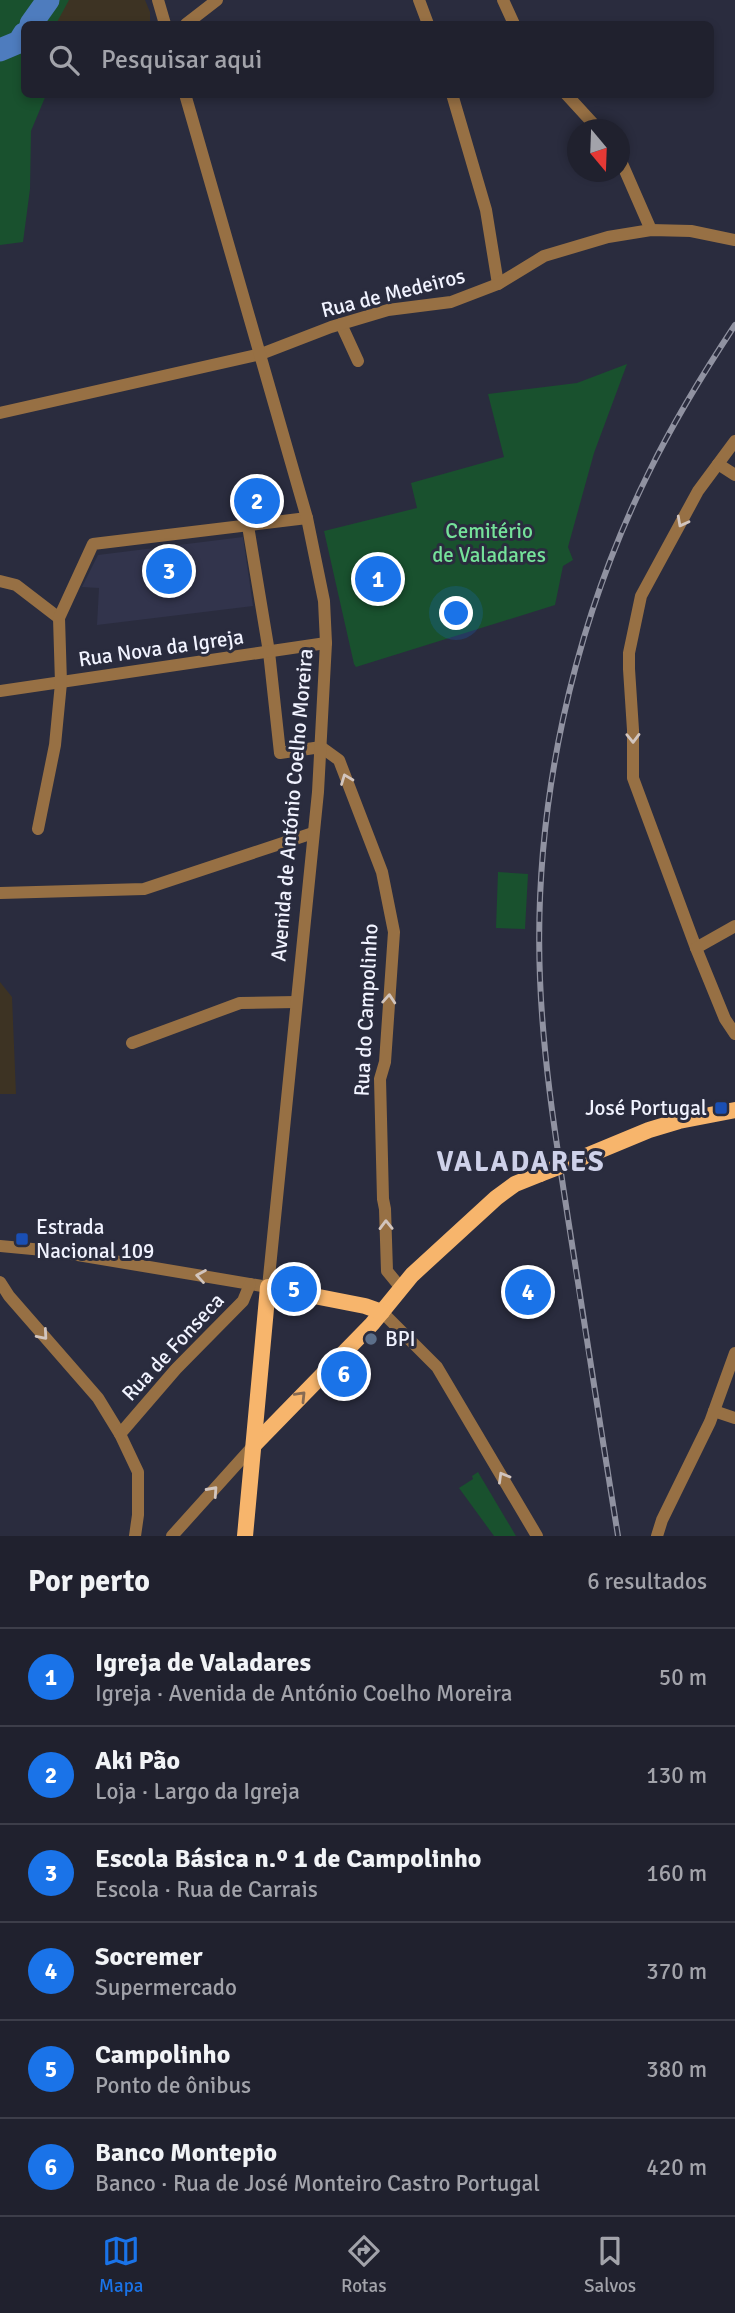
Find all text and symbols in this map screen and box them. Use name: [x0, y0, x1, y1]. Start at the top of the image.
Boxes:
search box: [21, 21, 714, 98]
icon: search: [45, 41, 83, 79]
text: Pesquisar aqui: [101, 44, 262, 76]
north arrow: [567, 119, 630, 182]
street label: Rua de Medeiros: [318, 263, 468, 323]
pin: 2: [234, 475, 280, 527]
one-way arrow: [677, 515, 690, 527]
park label: Cemitério de Valadares: [432, 518, 546, 568]
pin: 3: [146, 545, 192, 597]
pin: 1: [355, 553, 401, 605]
your location: [439, 596, 473, 630]
street label: Rua Nova da Igreja: [77, 624, 245, 672]
street label: Avenida de António Coelho Moreira: [265, 648, 319, 962]
one-way arrow: [625, 733, 641, 743]
one-way arrow: [341, 774, 355, 786]
street label: Rua do Campolinho: [348, 923, 384, 1097]
one-way arrow: [381, 993, 396, 1004]
place label: José Portugal: [585, 1095, 707, 1121]
marker: José Portugal: [713, 1100, 729, 1116]
district label: VALADARES: [436, 1145, 606, 1179]
place label: Estrada Nacional 109: [36, 1214, 154, 1264]
one-way arrow: [378, 1219, 393, 1230]
marker: Estrada Nacional 109: [14, 1231, 30, 1247]
pin: 5: [271, 1263, 317, 1315]
pin: 4: [505, 1266, 551, 1318]
one-way arrow: [195, 1269, 207, 1284]
street label: Rua de Fonseca: [116, 1288, 230, 1406]
place label: BPI: [385, 1326, 416, 1352]
one-way arrow: [35, 1327, 47, 1340]
marker: BPI: [363, 1331, 379, 1347]
pin: 6: [321, 1348, 367, 1400]
one-way arrow: [293, 1392, 306, 1405]
one-way arrow: [498, 1472, 511, 1485]
one-way arrow: [205, 1486, 217, 1499]
text: Por perto: [28, 1563, 150, 1600]
text: 6 resultados: [587, 1567, 707, 1596]
text: Igreja de Valadares: [95, 1647, 311, 1679]
text: 1: [45, 1663, 57, 1692]
text: 50 m: [659, 1663, 707, 1692]
text: Igreja · Avenida de António Coelho Moreira: [95, 1679, 512, 1708]
text: Aki Pão: [95, 1745, 180, 1777]
text: 2: [45, 1761, 57, 1790]
text: 130 m: [646, 1761, 707, 1790]
text: Loja · Largo da Igreja: [95, 1777, 300, 1806]
text: Escola Básica n.º 1 de Campolinho: [95, 1843, 481, 1875]
text: 3: [45, 1859, 57, 1888]
text: 160 m: [646, 1859, 707, 1888]
text: Escola · Rua de Carrais: [95, 1875, 318, 1904]
text: Socremer: [95, 1941, 203, 1973]
text: 4: [45, 1957, 57, 1986]
text: 370 m: [646, 1957, 707, 1986]
text: Supermercado: [95, 1973, 237, 2002]
text: Campolinho: [95, 2039, 230, 2071]
text: 5: [45, 2055, 57, 2084]
text: 380 m: [646, 2055, 707, 2084]
text: Ponto de ônibus: [95, 2071, 251, 2100]
text: Banco Montepio: [95, 2137, 277, 2169]
text: 6: [45, 2153, 57, 2182]
text: 420 m: [646, 2153, 707, 2182]
text: Banco · Rua de José Monteiro Castro Portugal: [95, 2169, 540, 2198]
tab: Mapa: [99, 2232, 143, 2298]
tab: Rotas: [341, 2232, 386, 2298]
tab: Salvos: [584, 2232, 636, 2298]

